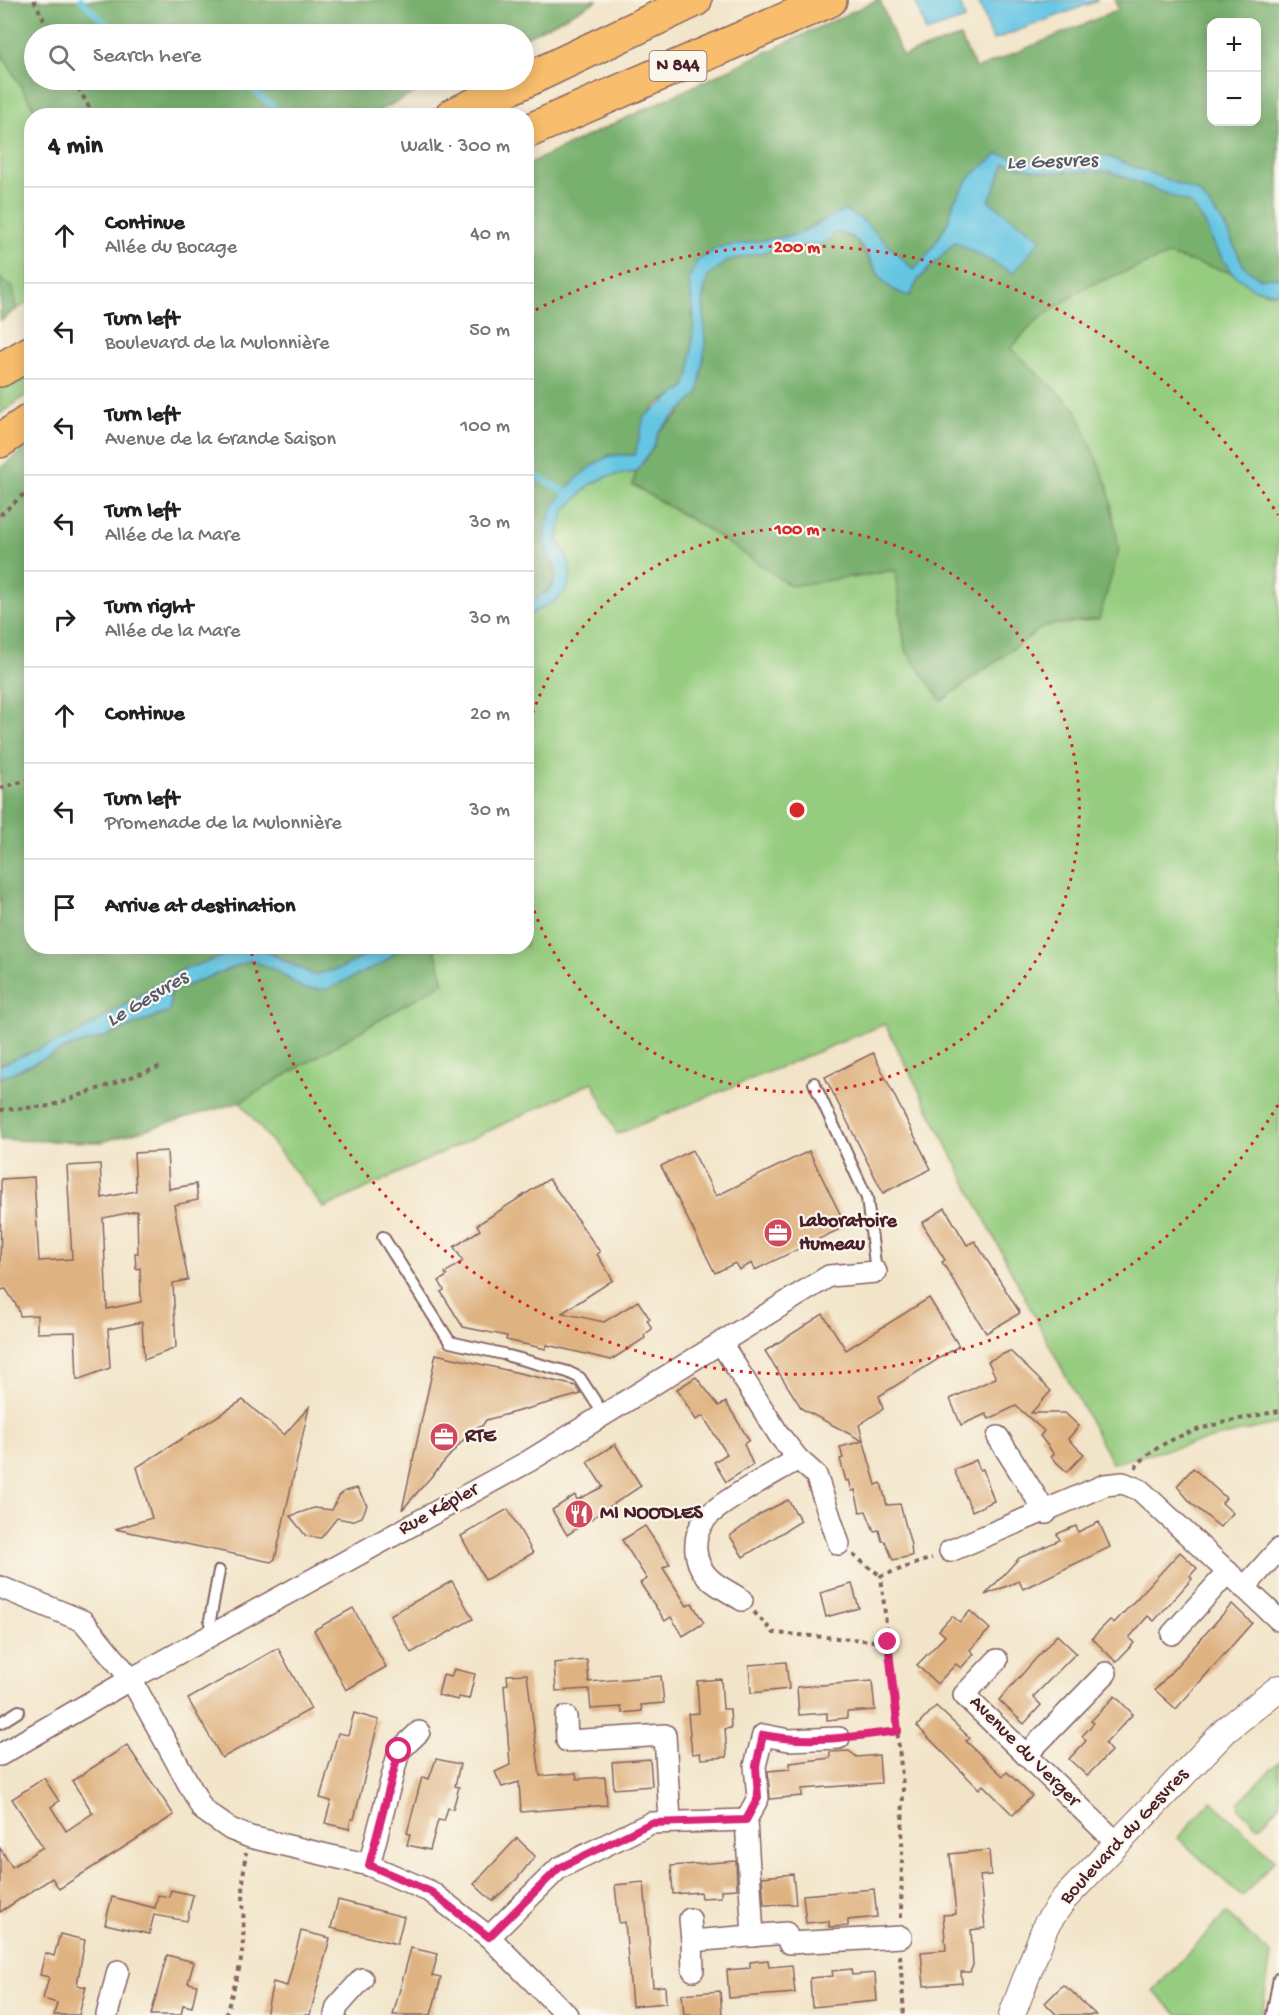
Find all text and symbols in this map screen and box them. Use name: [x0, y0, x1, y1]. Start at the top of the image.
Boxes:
map controls: [1207, 18, 1261, 126]
button: +: [1207, 18, 1261, 72]
search box: [24, 24, 534, 90]
icon: search: [45, 41, 78, 74]
text: Search here: [93, 44, 201, 70]
road number: N 844: [650, 51, 706, 81]
button: −: [1207, 72, 1261, 126]
text: 4 min: [48, 132, 103, 163]
text: Walk · 300 m: [401, 136, 510, 159]
water label: Le Gesvres: [1006, 149, 1100, 177]
text: Continue: [105, 211, 185, 237]
icon: ahead: [48, 219, 81, 252]
text: 40 m: [470, 224, 510, 247]
text: Allée du Bocage: [105, 237, 237, 260]
text: 200 m: [774, 238, 820, 259]
text: Turn left: [105, 307, 179, 333]
icon: left: [48, 315, 81, 348]
text: 50 m: [469, 320, 510, 343]
text: Boulevard de la Mulonnière: [105, 333, 329, 356]
text: Turn left: [105, 403, 179, 429]
icon: left: [48, 411, 81, 444]
text: 100 m: [460, 416, 510, 439]
text: Avenue de la Grande Saison: [105, 429, 336, 452]
text: Turn left: [105, 499, 179, 525]
icon: left: [48, 507, 81, 540]
text: 30 m: [469, 512, 510, 535]
text: 100 m: [774, 520, 820, 541]
text: Allée de la Mare: [105, 525, 240, 548]
text: Turn right: [105, 595, 193, 621]
icon: right: [48, 603, 81, 636]
text: 30 m: [469, 608, 510, 631]
text: Allée de la Mare: [105, 621, 240, 644]
icon: ahead: [48, 699, 81, 732]
text: Continue: [105, 702, 185, 728]
text: 20 m: [470, 704, 510, 727]
text: Turn left: [105, 787, 179, 813]
icon: left: [48, 795, 81, 828]
text: 30 m: [469, 800, 510, 823]
centre of rings: [787, 800, 807, 820]
text: Promenade de la Mulonnière: [105, 813, 342, 836]
icon: arrive: [48, 891, 81, 924]
text: Arrive at destination: [105, 894, 295, 920]
water label: Le Gesvres: [103, 965, 195, 1034]
place label: Laboratoire Humeau: [799, 1211, 898, 1257]
office icon: Laboratoire Humeau: [762, 1217, 794, 1249]
office icon: RTE: [428, 1421, 460, 1453]
place label: RTE: [464, 1426, 497, 1449]
street label: Rue Képler: [395, 1478, 485, 1541]
restaurant icon: MI NOODLES: [563, 1498, 595, 1530]
place label: MI NOODLES: [600, 1503, 703, 1526]
route end: [874, 1628, 900, 1654]
street label: Avenue du Verger: [964, 1692, 1086, 1814]
route start: [385, 1737, 411, 1763]
street label: Boulevard du Gesvres: [1055, 1764, 1195, 1911]

